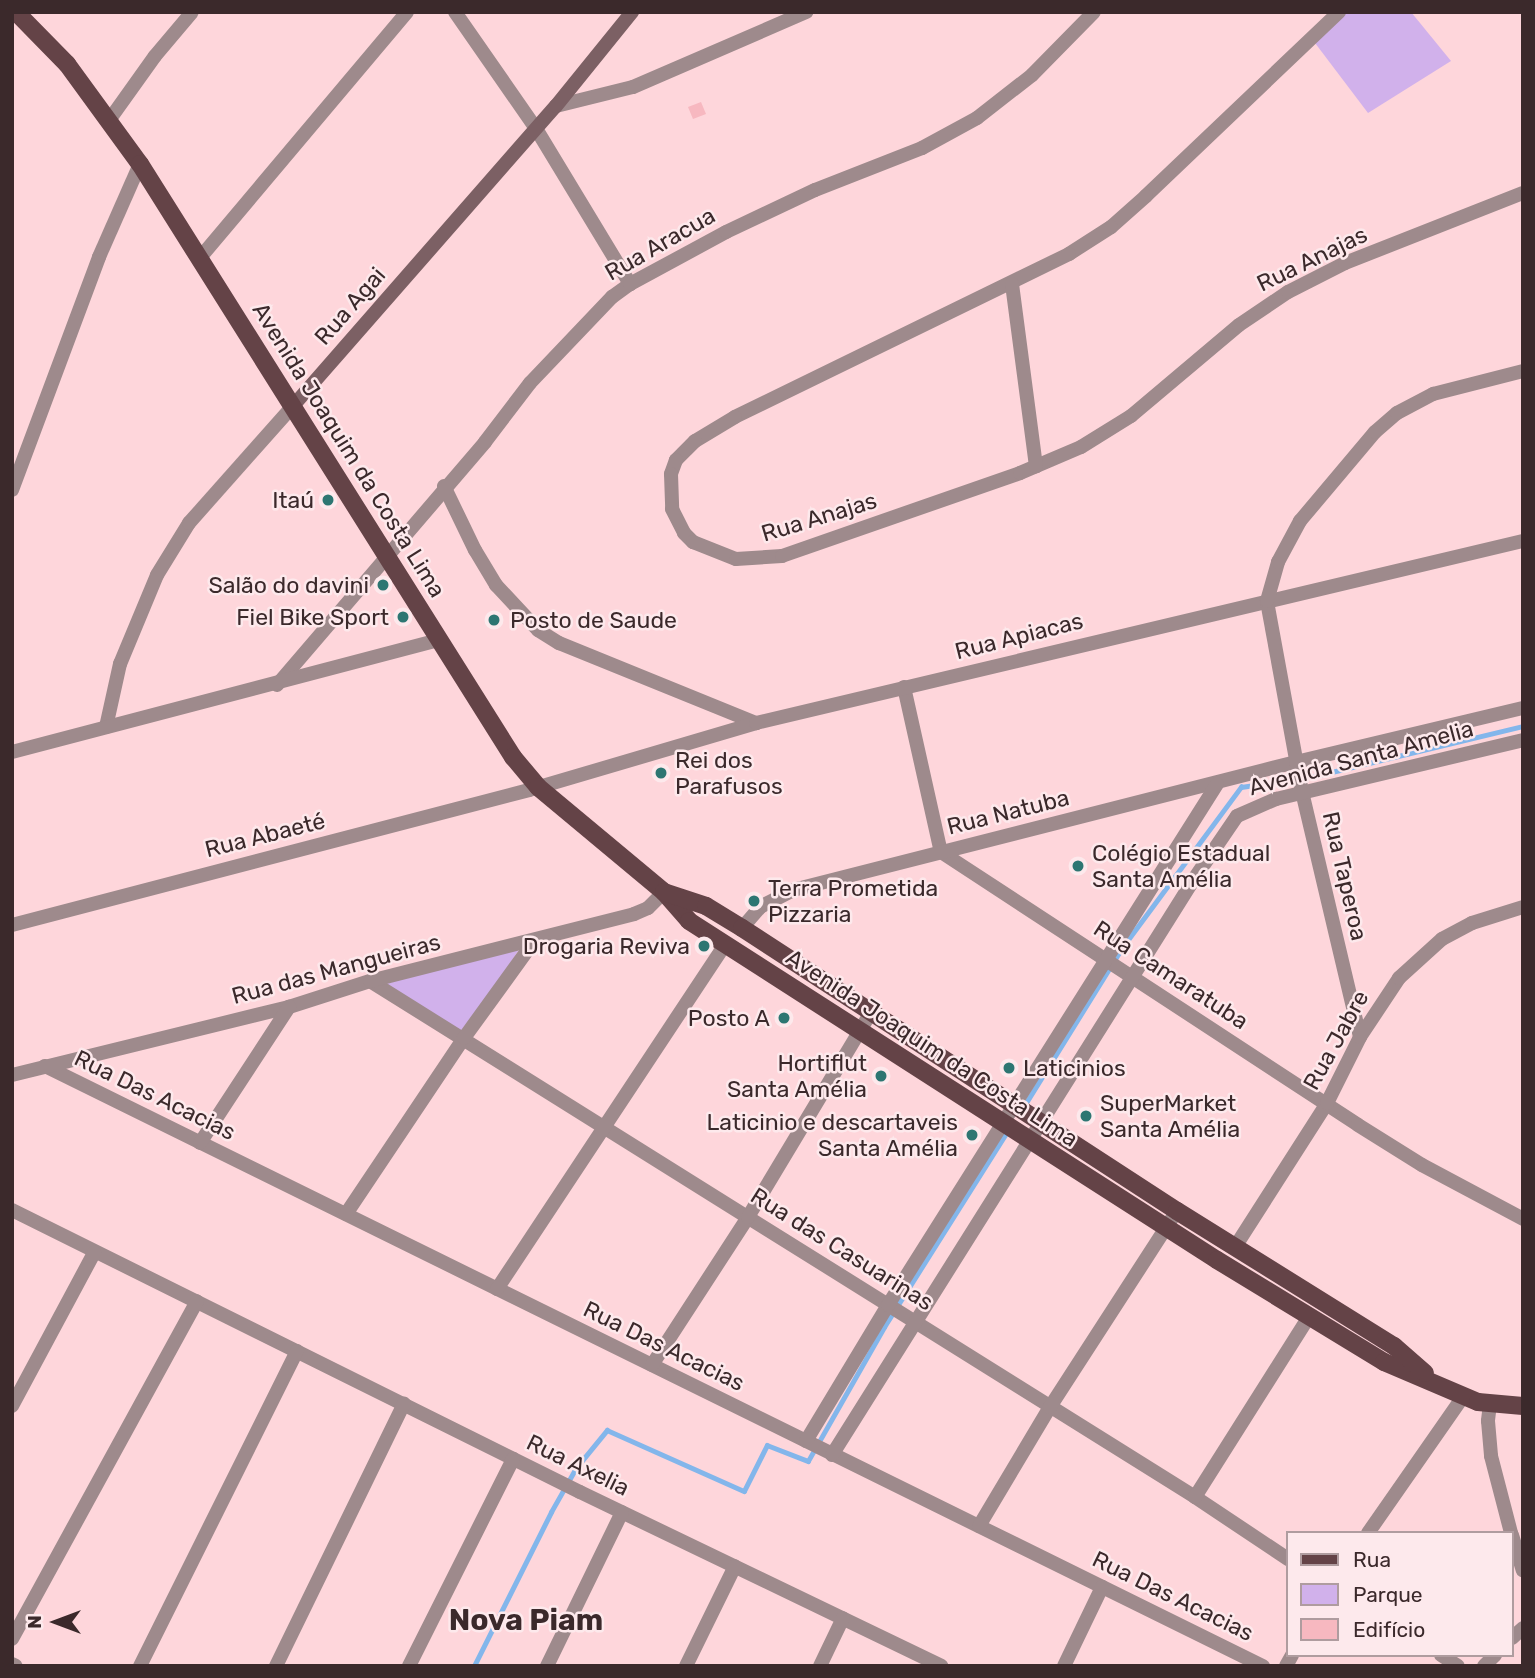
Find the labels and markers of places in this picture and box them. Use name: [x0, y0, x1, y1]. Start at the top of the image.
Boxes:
place label: Itaú: [272, 486, 314, 514]
marker: Itaú: [320, 492, 336, 508]
place label: Salão do davini: [208, 571, 369, 599]
marker: Salão do davini: [375, 577, 391, 593]
place label: Fiel Bike Sport: [236, 603, 389, 631]
place label: Posto de Saude: [510, 606, 677, 634]
marker: Fiel Bike Sport: [395, 609, 411, 625]
marker: Posto de Saude: [484, 610, 504, 630]
place label: Rei dos Parafusos: [675, 746, 783, 800]
marker: Rei dos Parafusos: [653, 765, 669, 781]
place label: Colégio Estadual Santa Amélia: [1092, 839, 1270, 893]
marker: Colégio Estadual Santa Amélia: [1070, 858, 1086, 874]
place label: Terra Prometida Pizzaria: [768, 874, 938, 928]
marker: Terra Prometida Pizzaria: [746, 893, 762, 909]
place label: Drogaria Reviva: [523, 932, 690, 960]
marker: Drogaria Reviva: [696, 938, 712, 954]
place label: Posto A: [687, 1004, 770, 1032]
marker: Posto A: [776, 1010, 792, 1026]
place label: Hortiflut Santa Amélia: [726, 1049, 867, 1103]
place label: Laticinios: [1023, 1054, 1126, 1082]
marker: Laticinios: [1001, 1060, 1017, 1076]
marker: Hortiflut Santa Amélia: [873, 1068, 889, 1084]
place label: SuperMarket Santa Amélia: [1100, 1089, 1241, 1143]
place label: Laticinio e descartaveis Santa Amélia: [706, 1108, 958, 1162]
marker: SuperMarket Santa Amélia: [1078, 1108, 1094, 1124]
marker: Laticinio e descartaveis Santa Amélia: [964, 1127, 980, 1143]

